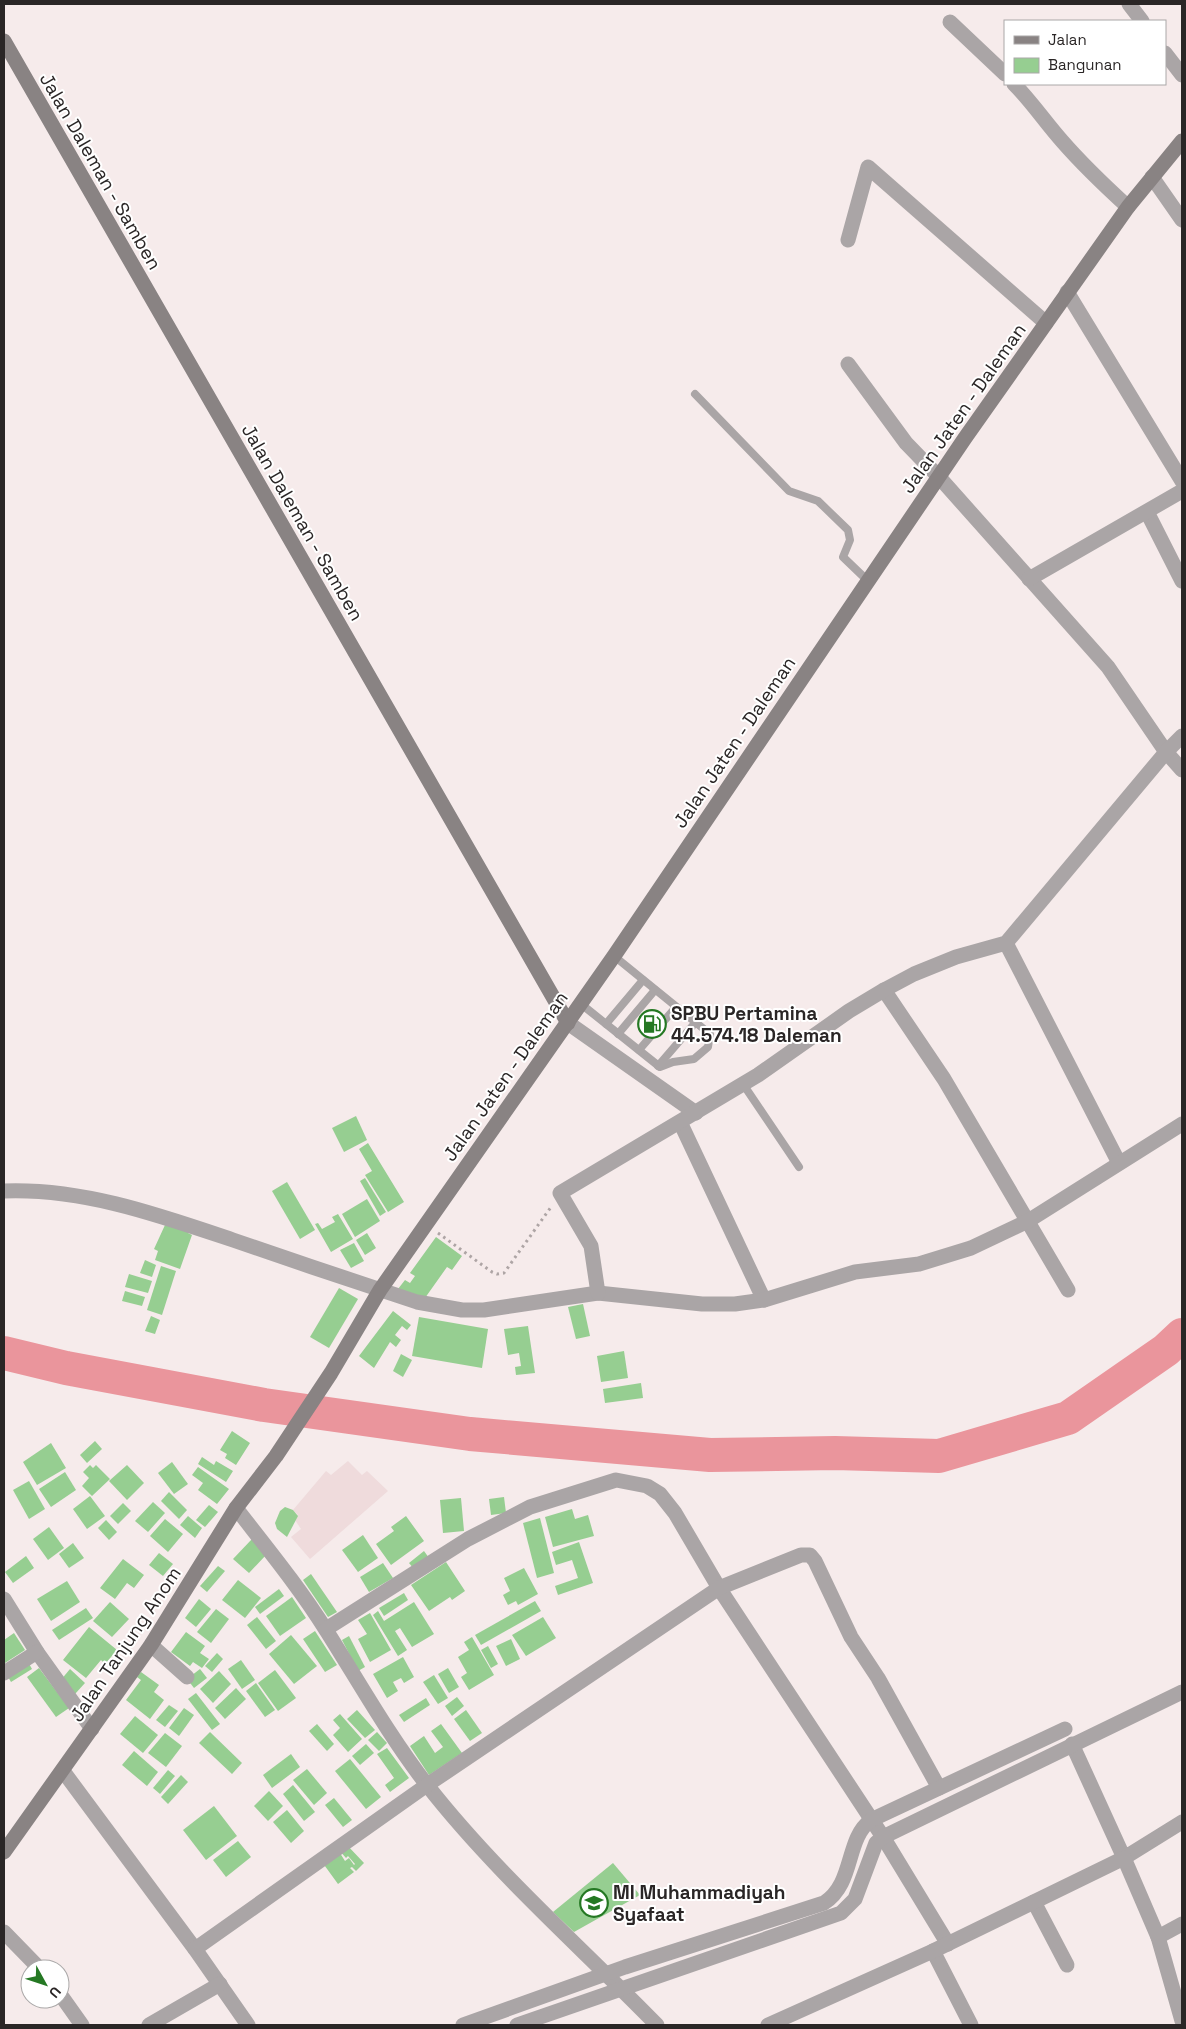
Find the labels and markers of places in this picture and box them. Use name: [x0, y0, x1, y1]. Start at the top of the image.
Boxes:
place label: SPBU Pertamina 44.574.18 Daleman: [671, 1001, 842, 1048]
fuel station icon: SPBU Pertamina 44.574.18 Daleman: [637, 1009, 667, 1039]
place label: MI Muhammadiyah Syafaat: [613, 1880, 786, 1927]
school or university icon: MI Muhammadiyah Syafaat: [579, 1888, 609, 1918]

